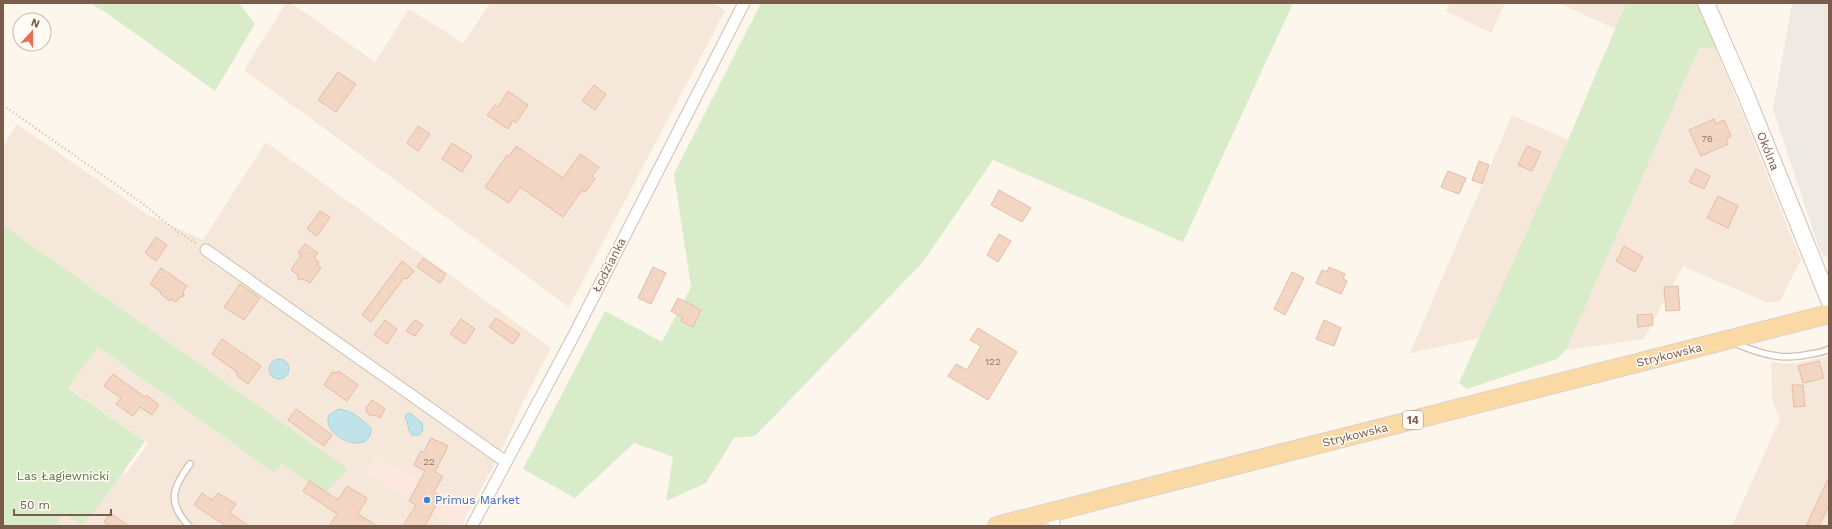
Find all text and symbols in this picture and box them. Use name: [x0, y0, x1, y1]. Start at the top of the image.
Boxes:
north arrow: [12, 12, 52, 52]
text: N: [29, 16, 42, 31]
street label: Okólna: [1754, 130, 1782, 173]
house number: 76: [1701, 133, 1713, 144]
street label: Łodzianka: [589, 235, 629, 295]
street label: Strykowska: [1635, 340, 1703, 370]
house number: 122: [985, 356, 1001, 367]
road number: 14: [1403, 411, 1423, 429]
street label: Strykowska: [1321, 420, 1389, 450]
house number: 22: [423, 456, 435, 467]
park label: Las Łagiewnicki: [17, 469, 109, 483]
scale bar: [14, 491, 111, 517]
place label: Primus Market: [435, 493, 520, 507]
marker: Primus Market: [422, 495, 432, 505]
text: 50 m: [20, 498, 50, 512]

